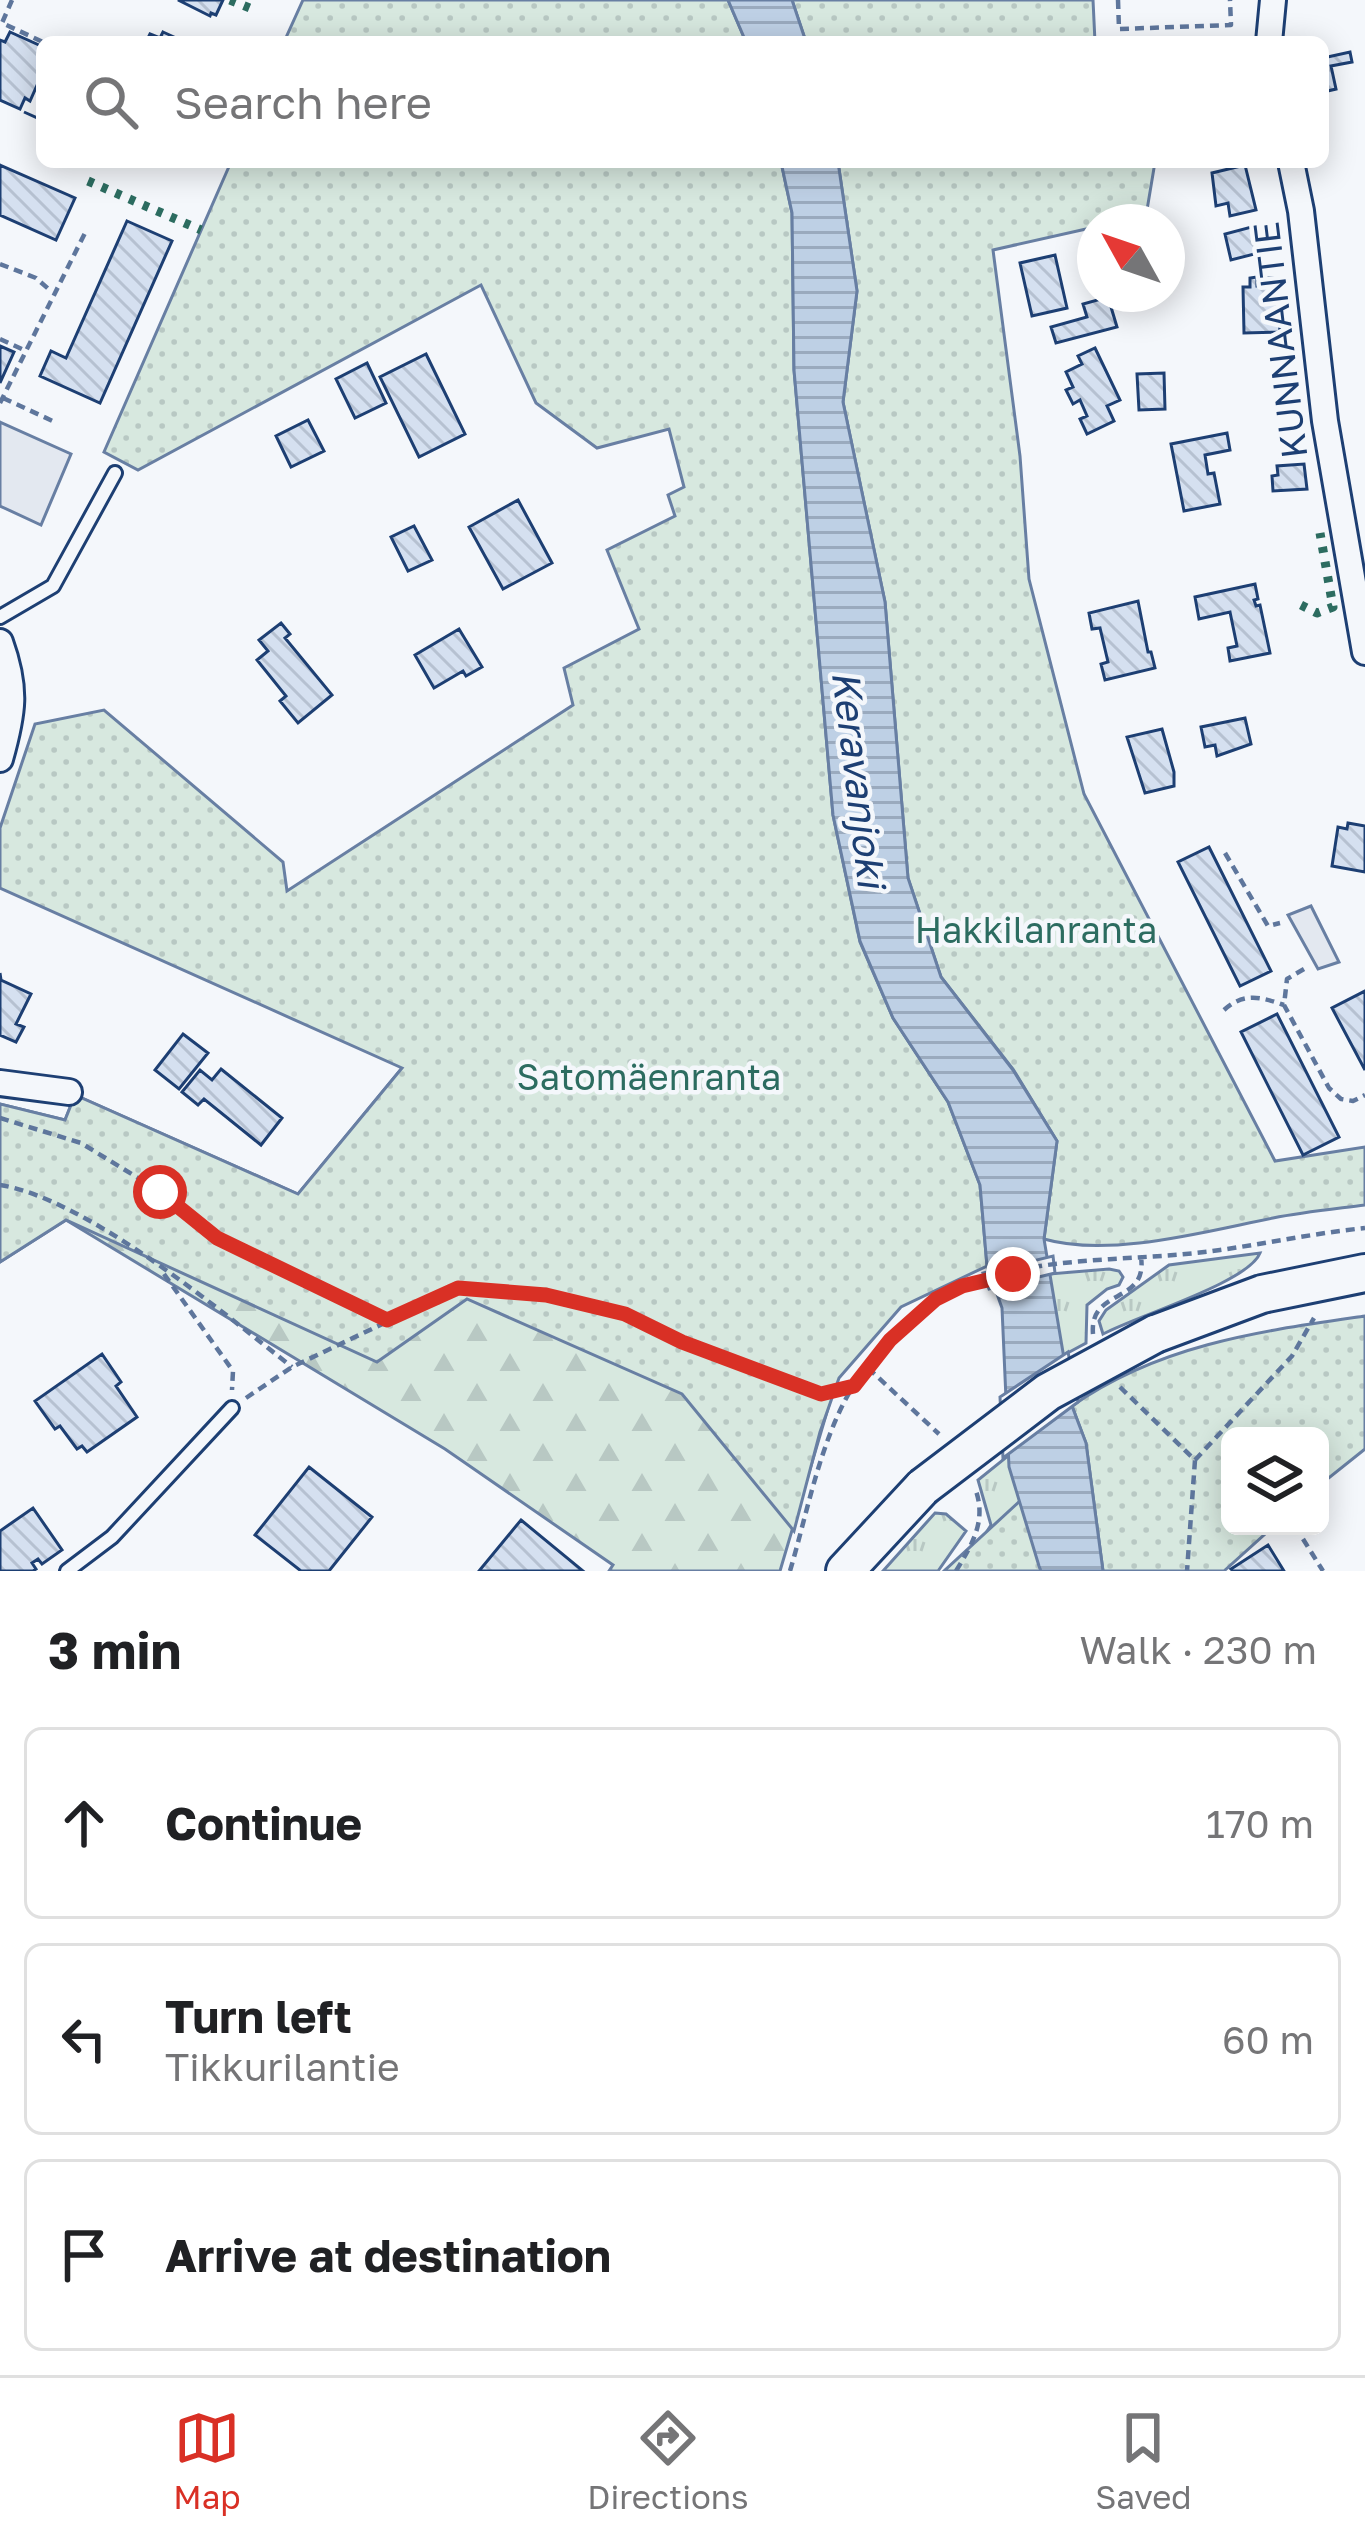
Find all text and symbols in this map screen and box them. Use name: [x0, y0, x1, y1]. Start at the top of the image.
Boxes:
search box: [36, 36, 1329, 168]
icon: search: [78, 69, 144, 135]
text: Search here: [174, 75, 432, 129]
north arrow: [1077, 204, 1185, 312]
street label: KUNNAANTIE: [1244, 219, 1315, 461]
water label: Keravanjoki: [823, 668, 897, 894]
park label: Hakkilanranta: [915, 908, 1157, 951]
park label: Satomäenranta: [517, 1055, 781, 1098]
route start: [133, 1165, 187, 1219]
route end: [986, 1247, 1040, 1301]
map controls: [1221, 1427, 1329, 1535]
button: layers: [1221, 1427, 1329, 1535]
text: 3 min: [48, 1619, 181, 1680]
text: Walk · 230 m: [1079, 1626, 1317, 1673]
icon: ahead: [51, 1790, 117, 1856]
text: Continue: [165, 1796, 362, 1850]
text: 170 m: [1206, 1800, 1314, 1847]
text: Turn left: [165, 1989, 352, 2043]
icon: left: [51, 2006, 117, 2072]
text: 60 m: [1222, 2016, 1314, 2063]
text: Tikkurilantie: [165, 2043, 400, 2090]
icon: arrive: [51, 2222, 117, 2288]
text: Arrive at destination: [165, 2228, 611, 2282]
tab: Map: [173, 2405, 241, 2516]
tab: Directions: [587, 2405, 749, 2516]
tab: Saved: [1095, 2405, 1192, 2516]

